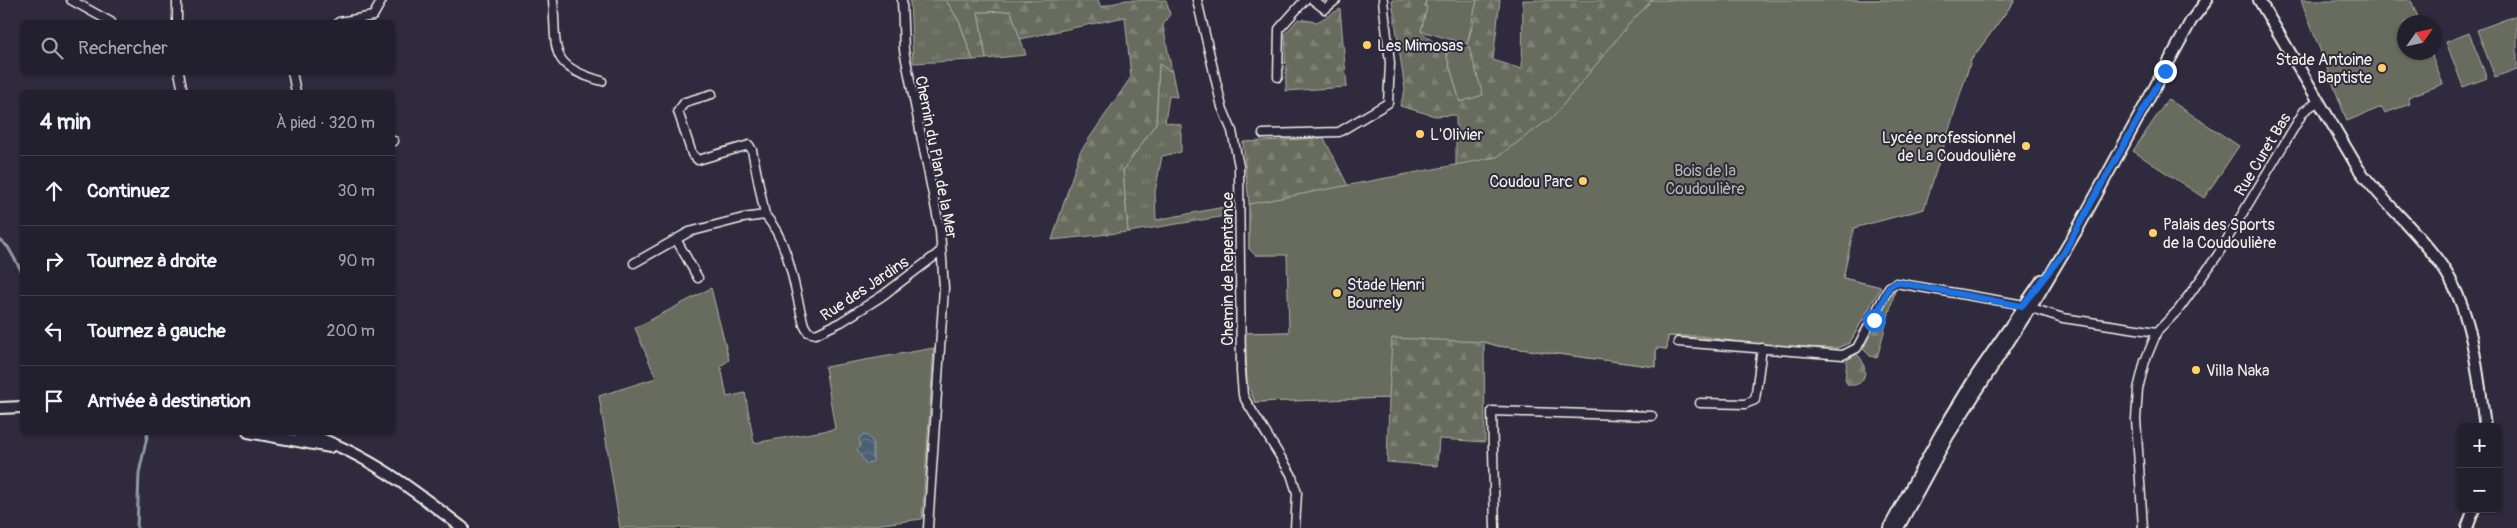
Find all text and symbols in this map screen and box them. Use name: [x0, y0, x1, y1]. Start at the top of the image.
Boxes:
north arrow: [2397, 15, 2442, 60]
search box: [20, 20, 395, 75]
icon: search: [38, 34, 66, 62]
text: Rechercher: [78, 36, 168, 60]
place label: Les Mimosas: [1377, 36, 1463, 56]
marker: Les Mimosas: [1361, 39, 1373, 51]
place label: Stade Antoine Baptiste: [2275, 50, 2372, 88]
route end: [2154, 60, 2177, 83]
marker: Stade Antoine Baptiste: [2376, 62, 2388, 74]
street label: Chemin du Plan de la Mer: [910, 74, 962, 240]
text: 4 min: [40, 109, 91, 136]
street label: Rue Curet Bas: [2230, 109, 2295, 200]
text: À pied · 320 m: [276, 113, 375, 133]
place label: L'Olivier: [1430, 125, 1483, 145]
marker: L'Olivier: [1414, 128, 1426, 140]
place label: Lycée professionnel de La Coudoulière: [1882, 128, 2016, 166]
marker: Lycée professionnel de La Coudoulière: [2020, 140, 2032, 152]
park label: Bois de la Coudoulière: [1665, 161, 1745, 199]
place label: Coudou Parc: [1489, 172, 1573, 192]
marker: Coudou Parc: [1577, 175, 1589, 187]
icon: ahead: [40, 177, 68, 205]
text: Continuez: [87, 179, 170, 203]
text: 30 m: [337, 181, 375, 201]
street label: Chemin de Repentance: [1218, 192, 1238, 346]
place label: Palais des Sports de la Coudoulière: [2163, 215, 2276, 253]
marker: Palais des Sports de la Coudoulière: [2147, 227, 2159, 239]
icon: right: [40, 247, 68, 275]
text: Tournez à droite: [87, 249, 217, 273]
text: 90 m: [338, 251, 375, 271]
street label: Rue des Jardins: [817, 252, 912, 326]
place label: Stade Henri Bourrely: [1347, 275, 1424, 313]
marker: Stade Henri Bourrely: [1331, 287, 1343, 299]
route start: [1863, 309, 1886, 332]
icon: left: [40, 317, 68, 345]
text: Tournez à gauche: [87, 319, 226, 343]
text: 200 m: [327, 321, 375, 341]
place label: Villa Naka: [2206, 361, 2269, 381]
marker: Villa Naka: [2190, 364, 2202, 376]
icon: arrive: [40, 387, 68, 415]
text: Arrivée à destination: [87, 389, 251, 413]
map controls: [2457, 423, 2502, 513]
button: +: [2457, 423, 2502, 468]
button: −: [2457, 468, 2502, 513]

